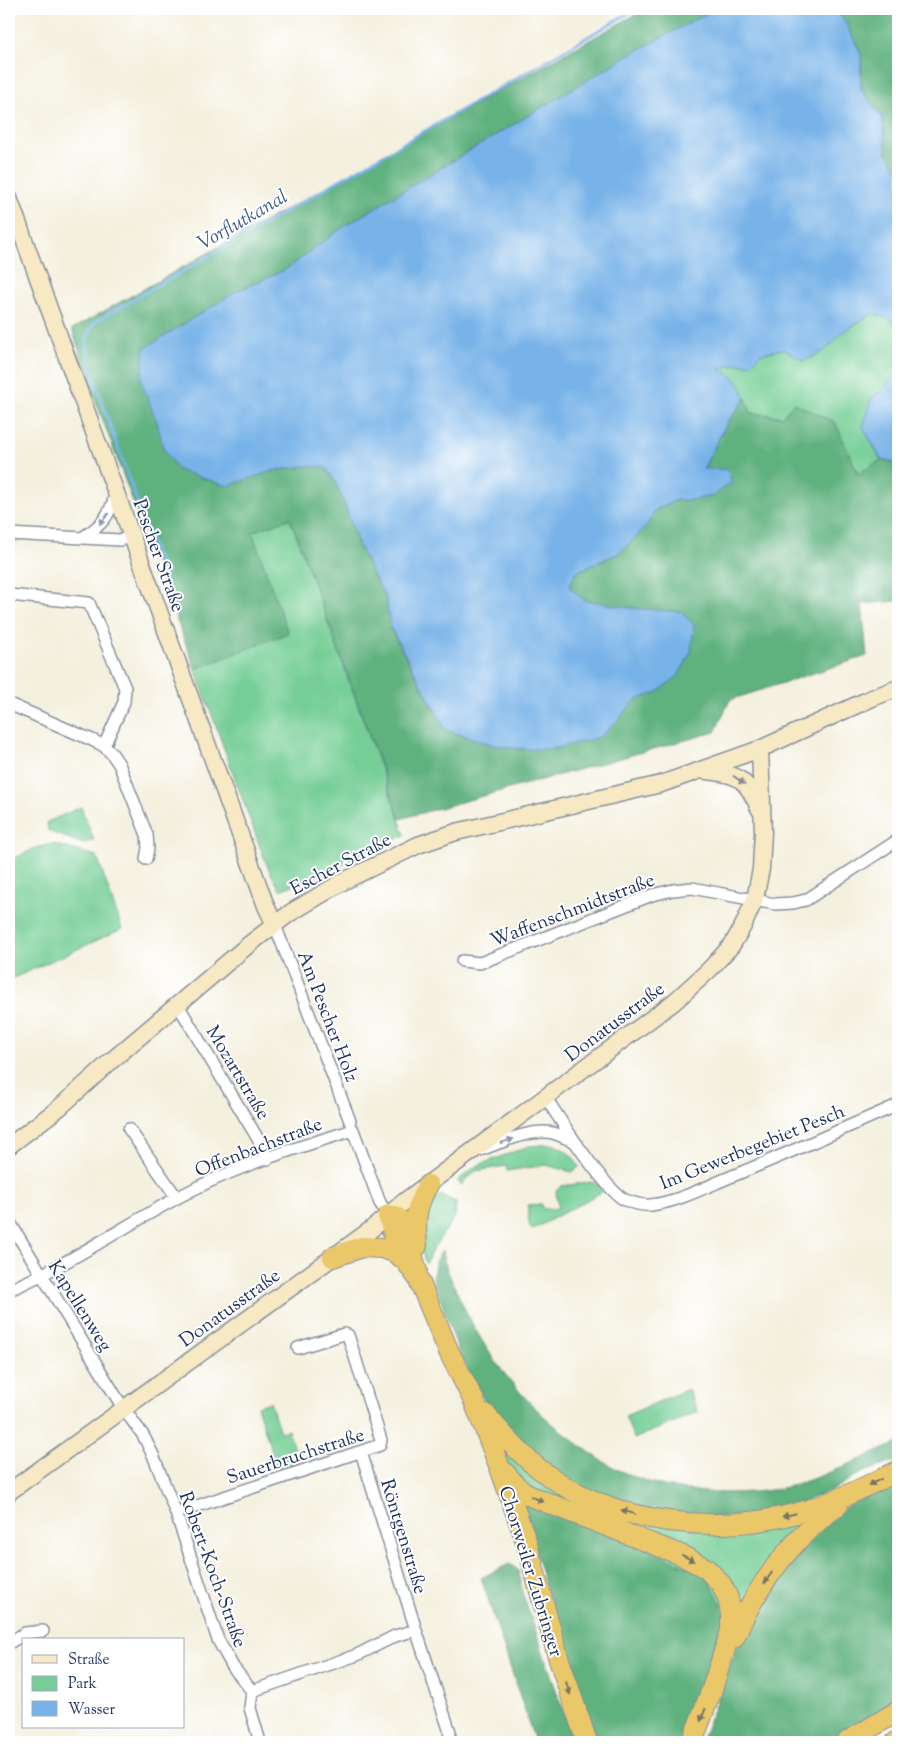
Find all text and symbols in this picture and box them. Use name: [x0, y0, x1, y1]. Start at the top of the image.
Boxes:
water label: Vorflutkanal: [193, 184, 294, 259]
street label: Pescher Straße: [125, 496, 191, 616]
one-way arrow: [99, 513, 110, 526]
one-way arrow: [732, 775, 746, 785]
street label: Escher Straße: [286, 827, 397, 903]
street label: Waffenschmidtstraße: [487, 868, 659, 955]
street label: Am Pescher Holz: [289, 947, 364, 1086]
street label: Donatusstraße: [560, 976, 671, 1070]
street label: Mozartstraße: [198, 1021, 276, 1126]
street label: Im Gewerbegebiet Pesch: [656, 1099, 850, 1198]
street label: Offenbachstraße: [191, 1112, 327, 1185]
one-way arrow: [500, 1137, 515, 1144]
street label: Kapellenweg: [40, 1255, 118, 1357]
street label: Donatusstraße: [174, 1263, 287, 1355]
street label: Sauerbruchstraße: [223, 1422, 368, 1492]
street label: Röntgenstraße: [372, 1476, 433, 1598]
one-way arrow: [867, 1478, 882, 1486]
street label: Chorweiler Zubringer: [491, 1483, 568, 1661]
street label: Robert-Koch-Straße: [171, 1488, 253, 1652]
one-way arrow: [530, 1495, 544, 1503]
one-way arrow: [620, 1507, 635, 1515]
one-way arrow: [781, 1511, 796, 1519]
one-way arrow: [681, 1555, 695, 1563]
one-way arrow: [763, 1571, 773, 1584]
legend: [22, 1638, 185, 1728]
text: Straße: [68, 1650, 110, 1671]
text: Park: [68, 1674, 97, 1695]
one-way arrow: [565, 1680, 572, 1695]
text: Wasser: [68, 1700, 115, 1721]
one-way arrow: [699, 1708, 707, 1723]

